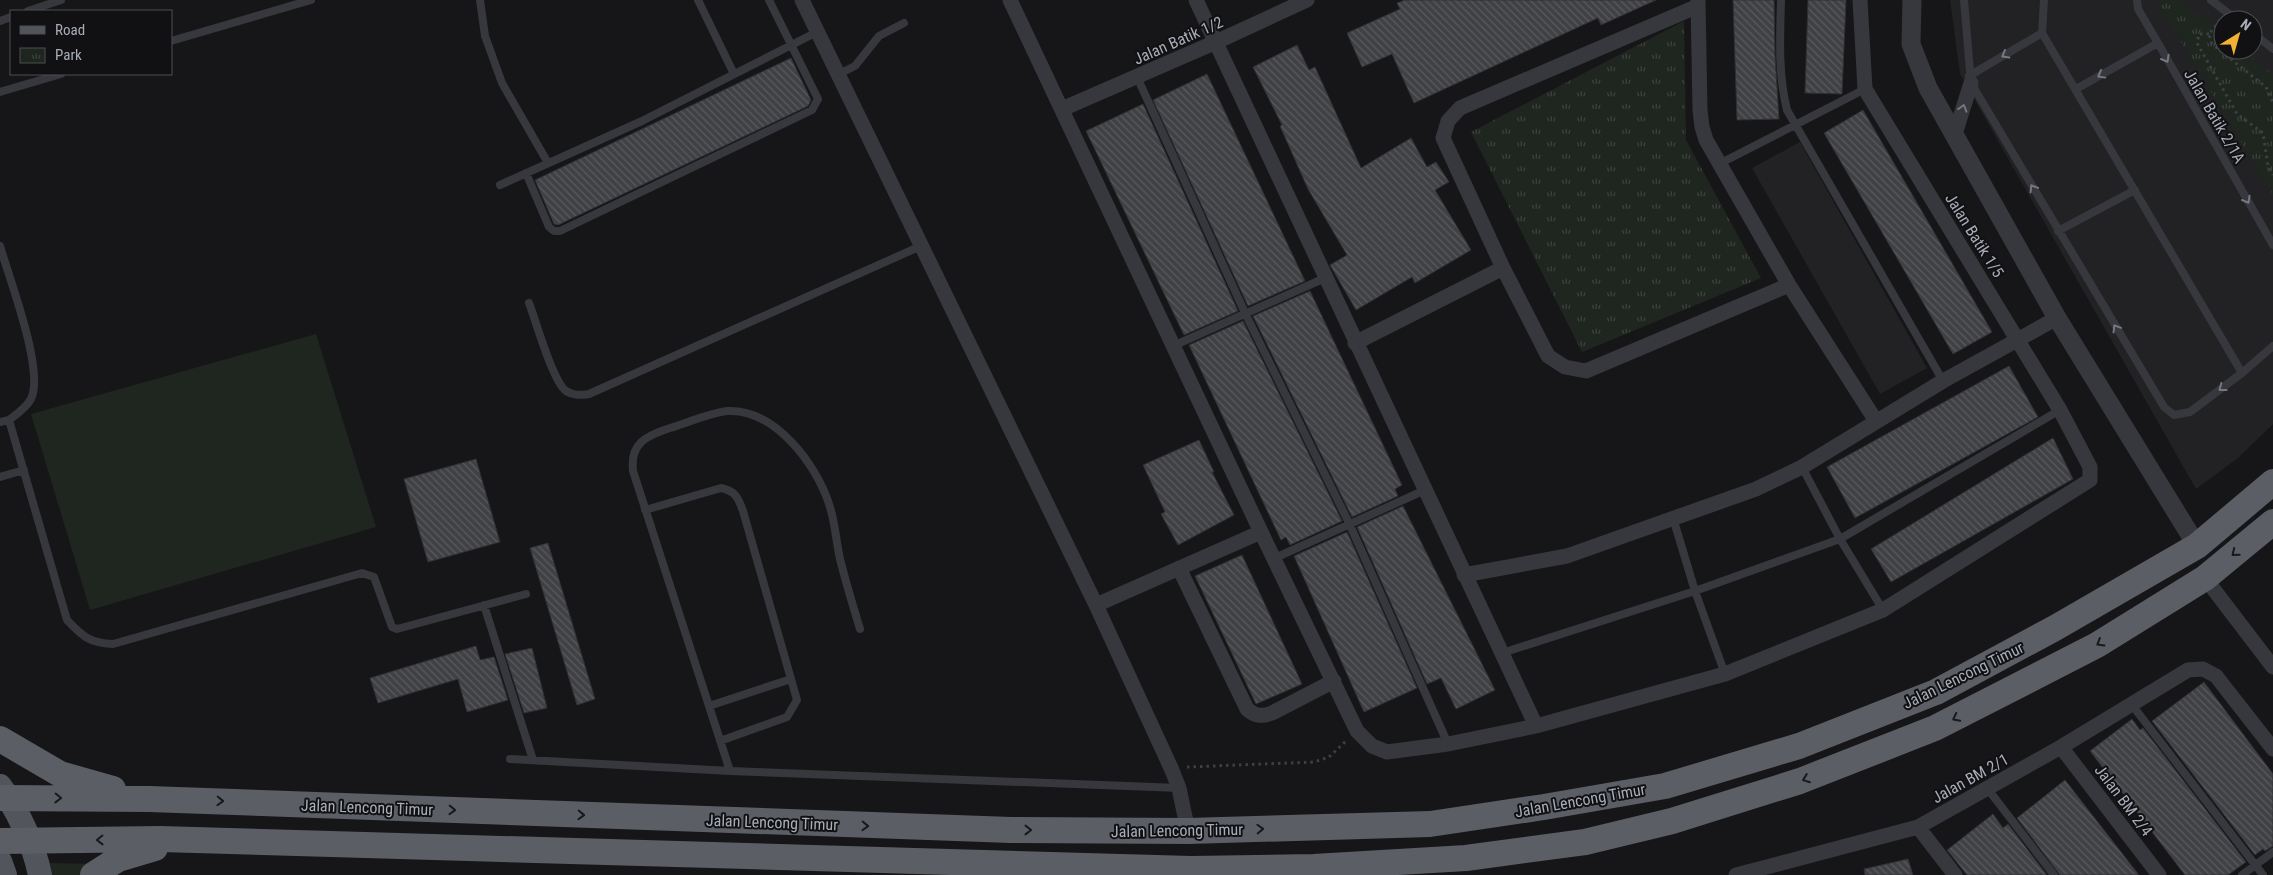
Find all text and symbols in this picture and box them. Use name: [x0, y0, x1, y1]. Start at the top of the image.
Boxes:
legend: [10, 10, 172, 75]
north arrow: [2213, 10, 2263, 60]
street label: Jalan Batik 1/2: [1131, 12, 1226, 69]
text: N: [2238, 16, 2254, 34]
text: Road: [55, 21, 85, 39]
text: Park: [55, 46, 82, 64]
one-way arrow: [2002, 48, 2011, 58]
one-way arrow: [2160, 53, 2170, 62]
street label: Jalan Batik 2/1A: [2180, 66, 2249, 166]
one-way arrow: [2098, 68, 2107, 78]
one-way arrow: [1957, 105, 1967, 113]
one-way arrow: [2029, 184, 2039, 193]
street label: Jalan Batik 1/5: [1941, 190, 2008, 281]
one-way arrow: [2241, 194, 2251, 203]
one-way arrow: [2113, 324, 2123, 333]
one-way arrow: [2218, 382, 2228, 391]
one-way arrow: [2232, 547, 2241, 556]
one-way arrow: [2097, 636, 2106, 646]
street label: Jalan Lencong Timur: [1900, 638, 2027, 713]
one-way arrow: [1952, 712, 1961, 722]
street label: Jalan BM 2/1: [1929, 750, 2012, 807]
street label: Jalan BM 2/4: [2091, 761, 2157, 840]
one-way arrow: [1802, 773, 1810, 783]
street label: Jalan Lencong Timur: [1513, 780, 1647, 821]
one-way arrow: [54, 792, 62, 803]
one-way arrow: [216, 796, 224, 807]
street label: Jalan Lencong Timur: [301, 796, 433, 819]
one-way arrow: [449, 805, 457, 815]
one-way arrow: [577, 810, 585, 820]
street label: Jalan Lencong Timur: [706, 811, 838, 834]
one-way arrow: [862, 820, 870, 831]
street label: Jalan Lencong Timur: [1111, 820, 1243, 841]
one-way arrow: [1257, 823, 1265, 834]
one-way arrow: [1024, 825, 1032, 835]
one-way arrow: [96, 835, 104, 845]

